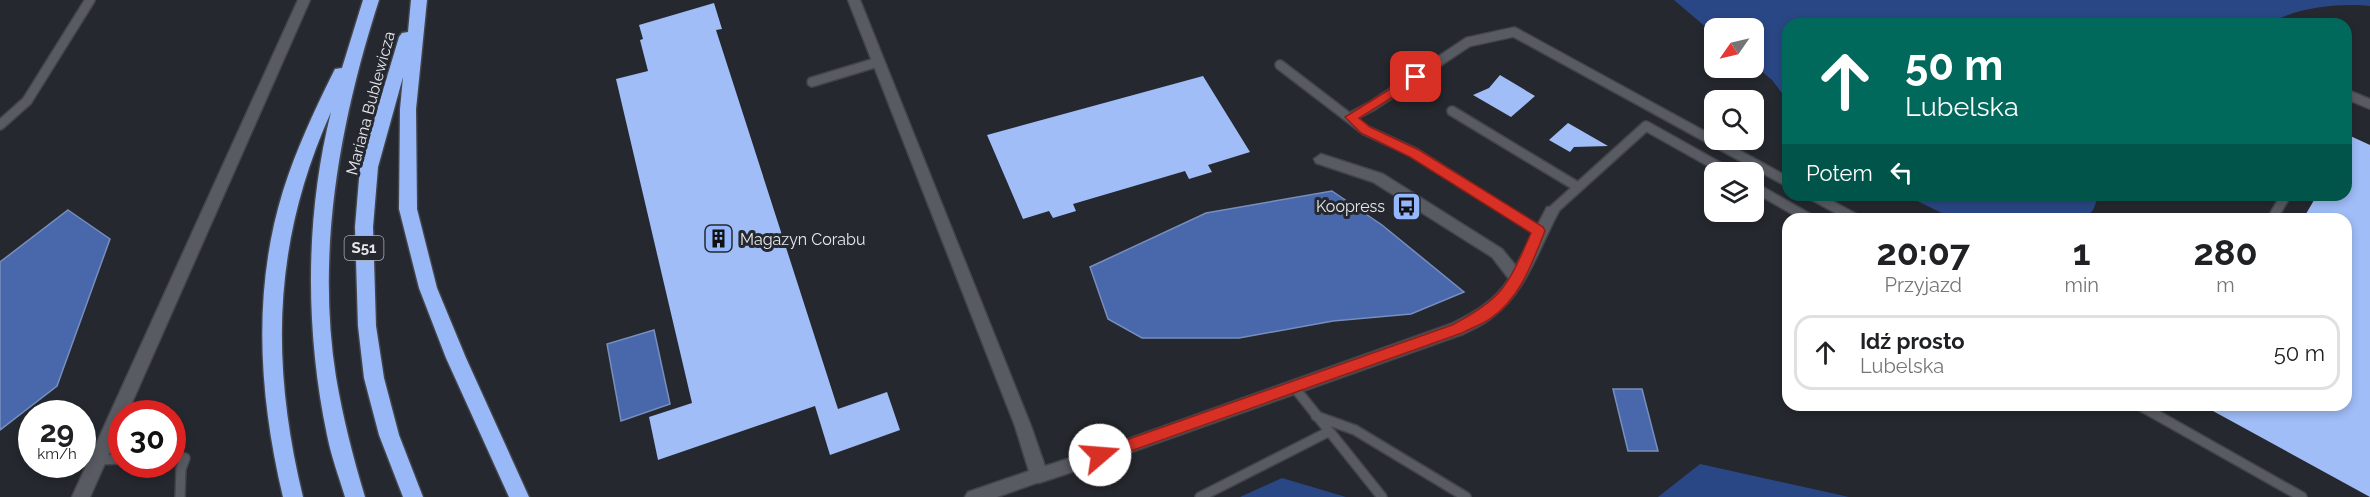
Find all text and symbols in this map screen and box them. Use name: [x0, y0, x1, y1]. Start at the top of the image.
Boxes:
north arrow: [1704, 18, 1764, 78]
map controls: [1704, 18, 1764, 222]
street label: Mariana Bublewicza: [342, 29, 399, 177]
text: 50 m: [1905, 41, 2003, 90]
icon: ahead: [1806, 42, 1884, 120]
pin: [1390, 51, 1441, 102]
icon: arrive: [1399, 60, 1432, 93]
button: search: [1704, 90, 1764, 150]
text: Lubelska: [1905, 91, 2019, 122]
icon: left: [1885, 156, 1918, 189]
text: Potem: [1806, 160, 1873, 186]
button: layers: [1704, 162, 1764, 222]
bus stop icon: Koopress: [1390, 190, 1422, 222]
place label: Koopress: [1316, 197, 1385, 216]
building icon: Magazyn Corabu: [703, 223, 735, 255]
place label: Magazyn Corabu: [740, 230, 865, 249]
text: 20:07: [1876, 231, 1970, 273]
text: 1: [2073, 231, 2091, 273]
text: 280: [2193, 231, 2258, 273]
road number: S51: [344, 236, 384, 260]
text: Przyjazd: [1884, 273, 1962, 297]
text: min: [2065, 273, 2099, 297]
text: m: [2216, 273, 2235, 297]
text: Idź prosto: [1860, 328, 1965, 354]
icon: ahead: [1809, 336, 1842, 369]
text: 50 m: [2274, 340, 2325, 366]
text: Lubelska: [1860, 354, 1944, 378]
speed limit sign: 30: [108, 400, 186, 478]
text: 29: [40, 414, 74, 449]
position arrow: [1068, 423, 1132, 487]
text: km/h: [37, 445, 77, 463]

